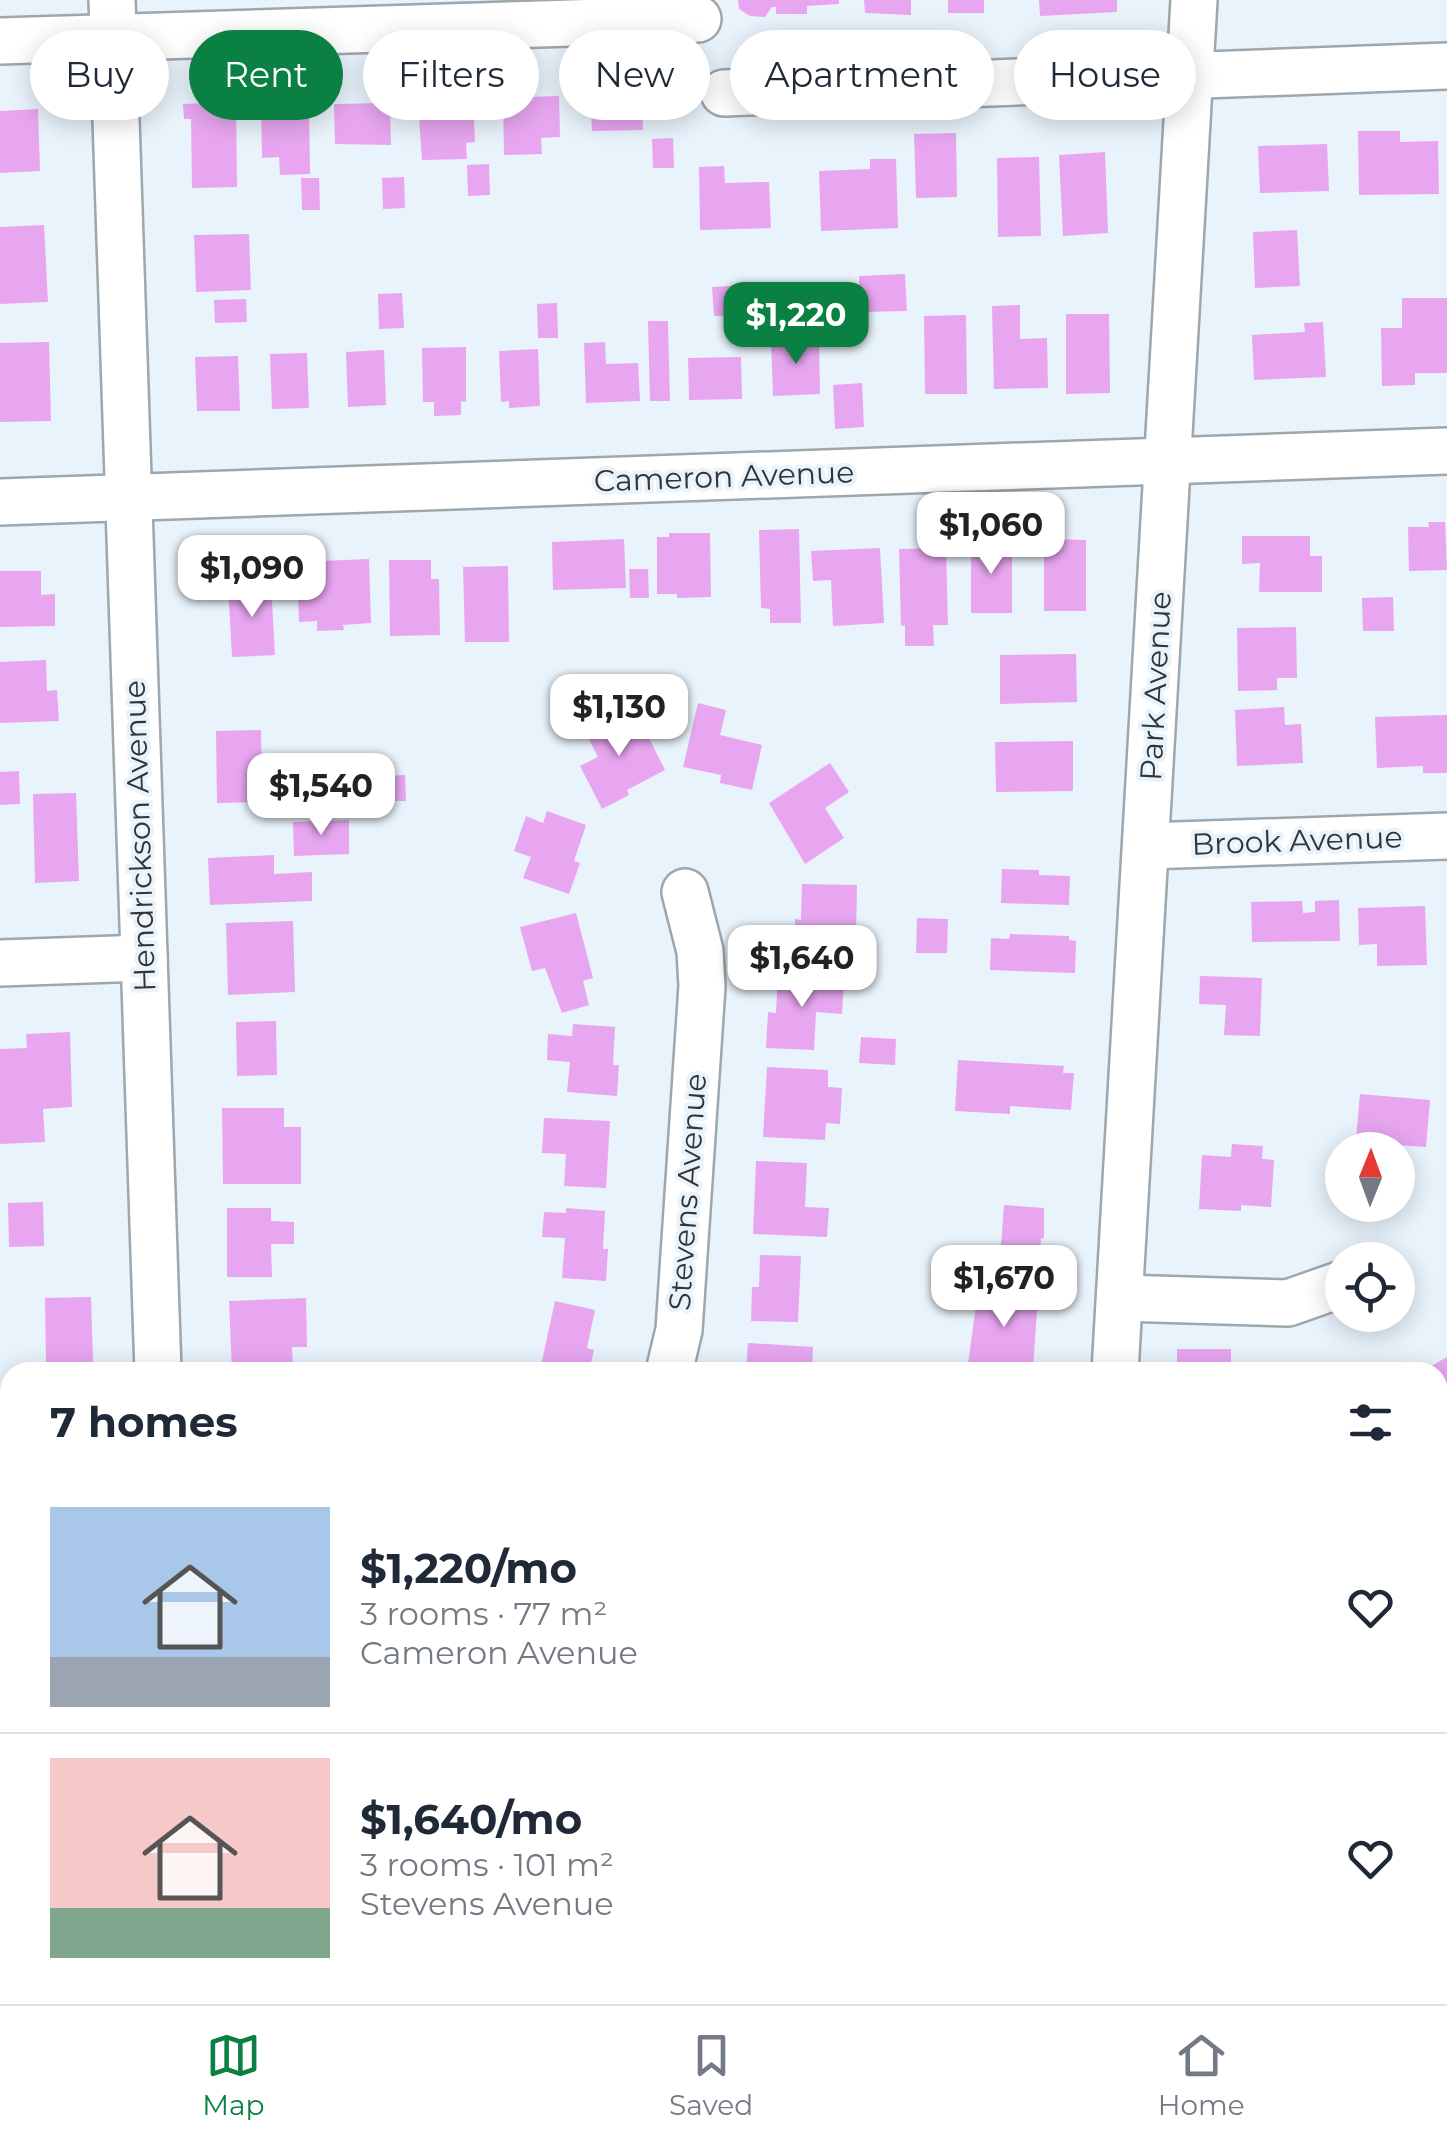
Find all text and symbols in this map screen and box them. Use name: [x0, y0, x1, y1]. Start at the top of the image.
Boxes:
chip: Buy: [30, 30, 169, 120]
chip: Rent: [189, 30, 343, 120]
chip: Filters: [363, 30, 539, 120]
chip: New: [559, 30, 710, 120]
chip: Apartment: [730, 30, 994, 120]
chip: House: [1014, 30, 1196, 120]
pin: $1,220: [715, 282, 877, 367]
text: $1,220: [746, 295, 846, 334]
street label: Cameron Avenue: [593, 453, 855, 500]
pin: $1,060: [910, 492, 1072, 577]
text: $1,060: [939, 505, 1043, 544]
pin: $1,090: [171, 535, 333, 620]
text: $1,090: [200, 548, 304, 587]
street label: Park Avenue: [1132, 590, 1179, 782]
pin: $1,130: [538, 674, 700, 759]
street label: Hendrickson Avenue: [116, 680, 163, 993]
text: $1,130: [572, 687, 666, 726]
pin: $1,540: [240, 753, 402, 838]
text: $1,540: [269, 766, 373, 805]
street label: Brook Avenue: [1191, 818, 1403, 863]
pin: $1,640: [721, 925, 883, 1010]
text: $1,640: [750, 938, 854, 977]
street label: Stevens Avenue: [661, 1072, 714, 1312]
north arrow: [1325, 1132, 1415, 1222]
map controls: [1325, 1132, 1415, 1332]
button: locate: [1325, 1242, 1415, 1332]
pin: $1,670: [923, 1245, 1085, 1330]
text: $1,670: [953, 1258, 1055, 1297]
icon: filters: [1343, 1395, 1398, 1450]
text: 7 homes: [50, 1396, 238, 1448]
text: $1,220/mo: [360, 1542, 577, 1594]
icon: home: [130, 1547, 250, 1667]
icon: heart: [1343, 1580, 1398, 1635]
text: 3 rooms · 77 m²: [360, 1594, 607, 1633]
text: Cameron Avenue: [360, 1633, 638, 1672]
text: $1,640/mo: [360, 1793, 582, 1845]
icon: home: [130, 1798, 250, 1918]
icon: heart: [1343, 1831, 1398, 1886]
text: 3 rooms · 101 m²: [360, 1845, 614, 1884]
text: Stevens Avenue: [360, 1884, 614, 1923]
tab: Map: [202, 2028, 265, 2122]
tab: Saved: [669, 2028, 753, 2122]
tab: Home: [1158, 2028, 1245, 2122]

